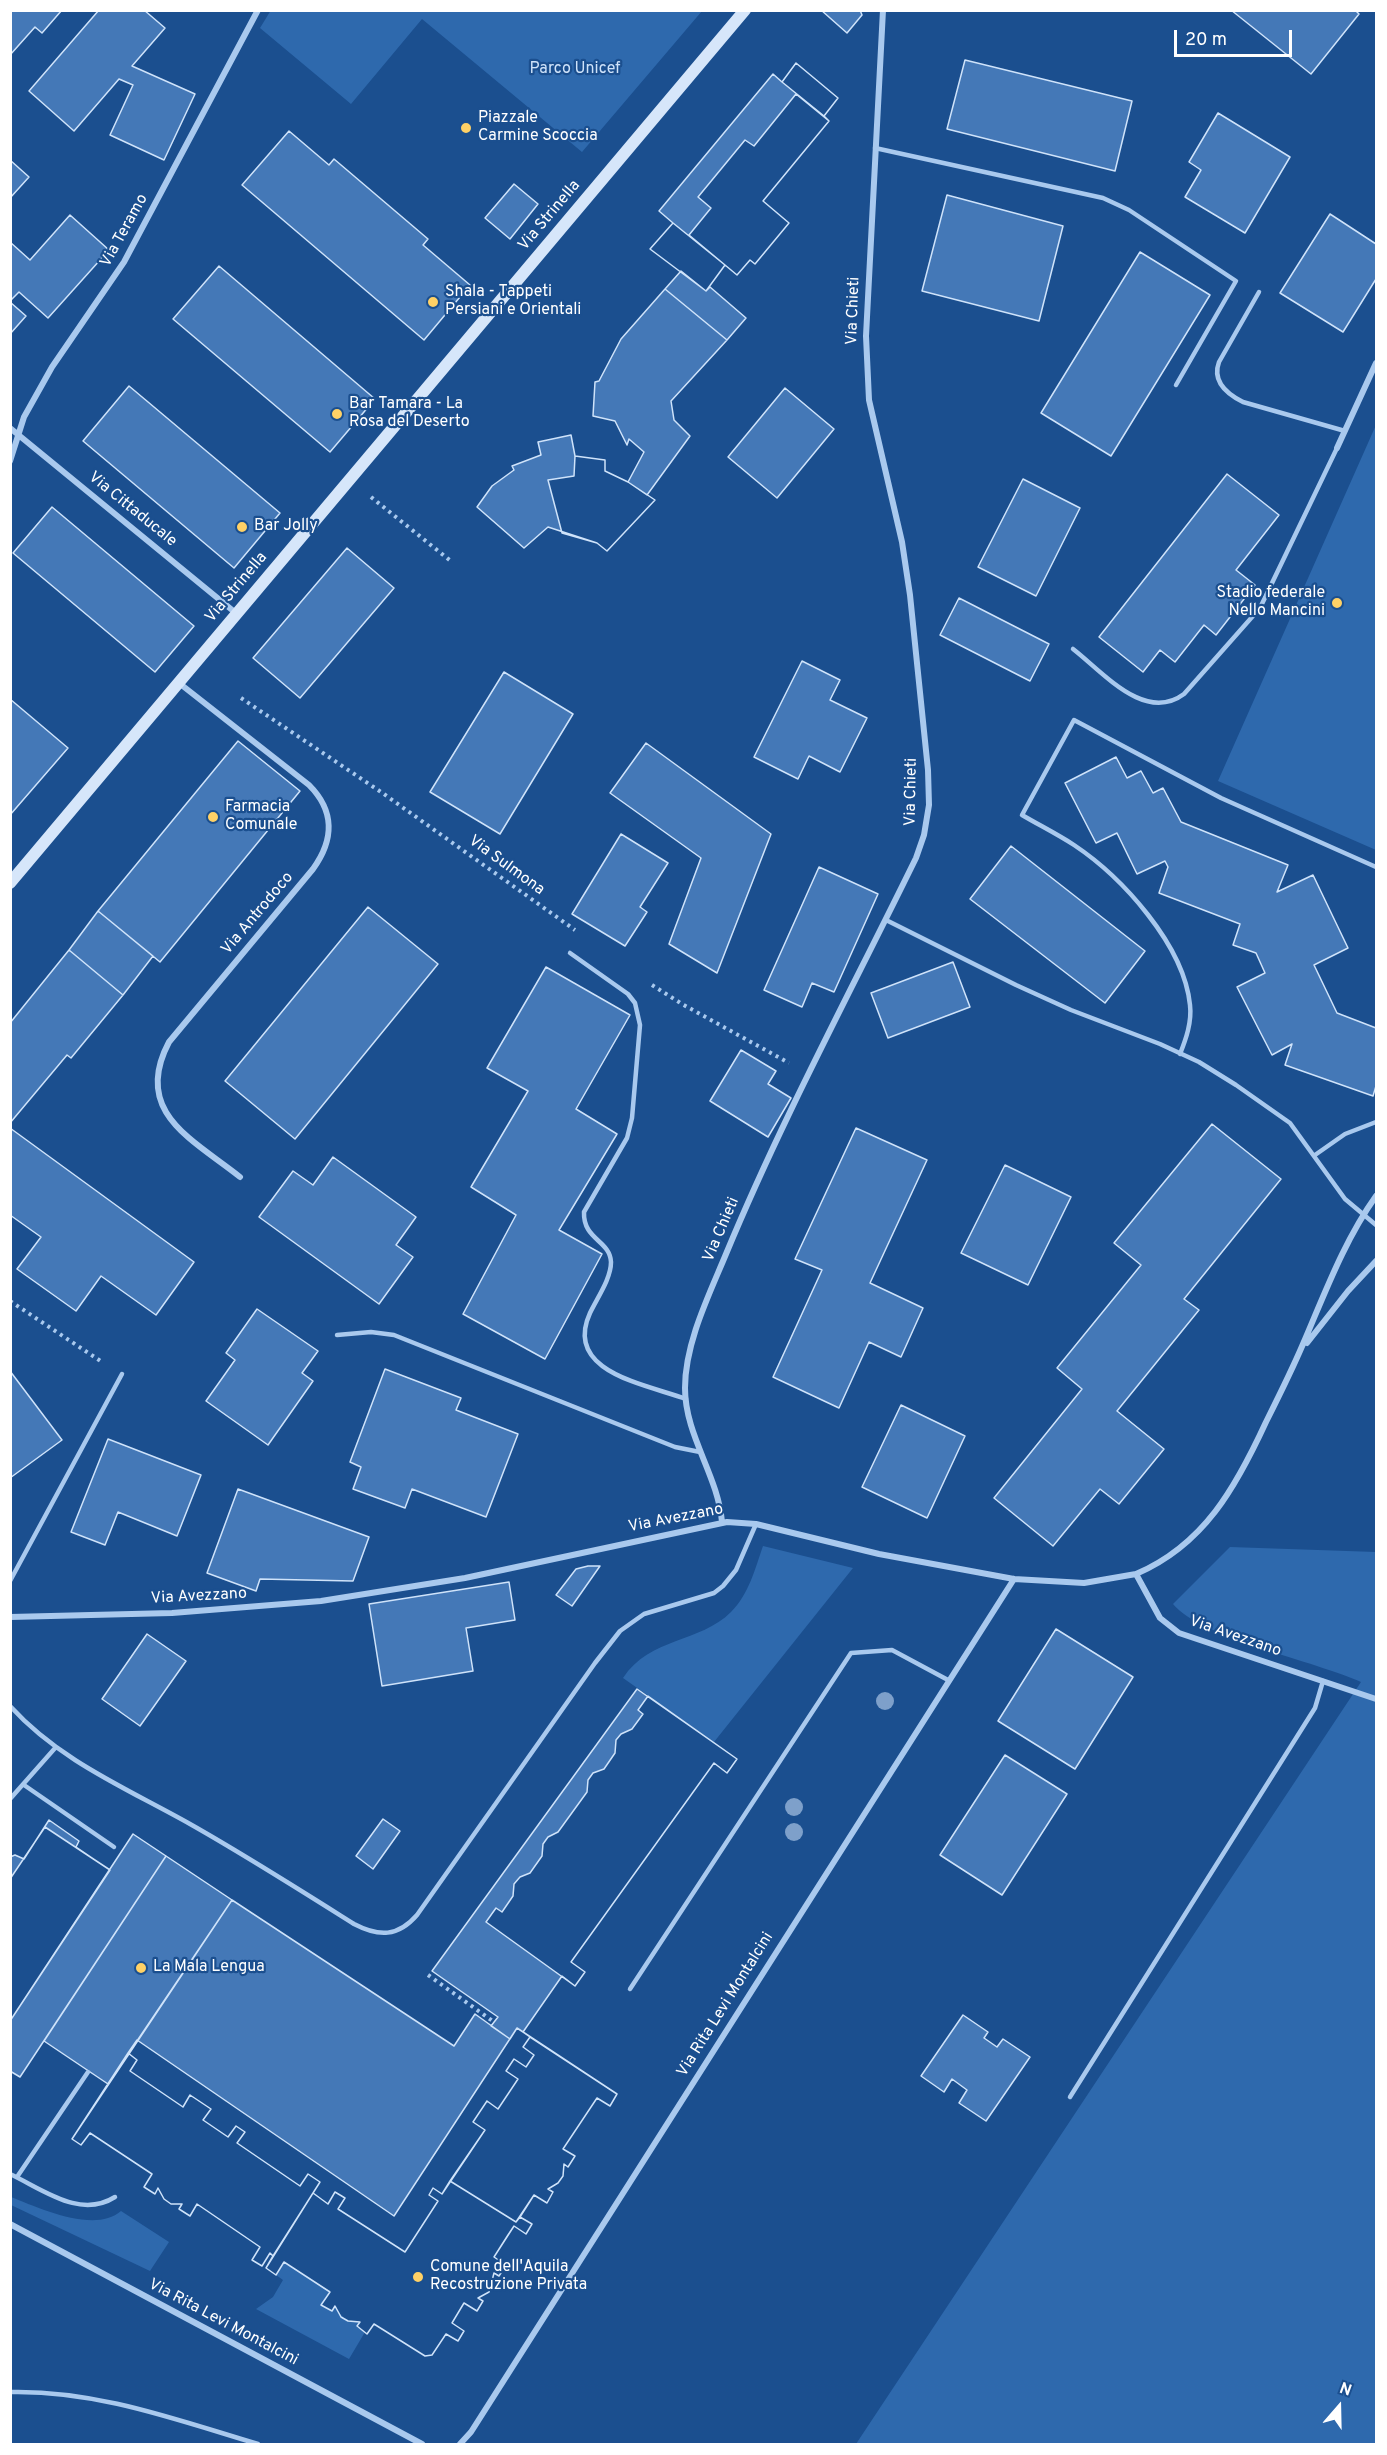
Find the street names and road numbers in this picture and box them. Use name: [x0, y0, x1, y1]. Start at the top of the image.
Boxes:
street label: Via Strinella: [515, 177, 585, 255]
street label: Via Teramo: [97, 191, 153, 271]
street label: Via Chieti: [843, 277, 865, 345]
street label: Via Cittaducale: [84, 468, 180, 552]
street label: Via Strinella: [202, 549, 272, 627]
street label: Via Chieti: [902, 758, 922, 826]
street label: Via Sulmona: [464, 832, 548, 900]
street label: Via Antrodoco: [218, 869, 298, 959]
street label: Via Chieti: [700, 1195, 744, 1265]
street label: Via Avezzano: [627, 1500, 725, 1538]
street label: Via Avezzano: [150, 1585, 248, 1609]
street label: Via Avezzano: [1186, 1612, 1284, 1662]
street label: Via Rita Levi Montalcini: [674, 1929, 778, 2081]
street label: Via Rita Levi Montalcini: [145, 2275, 301, 2371]

